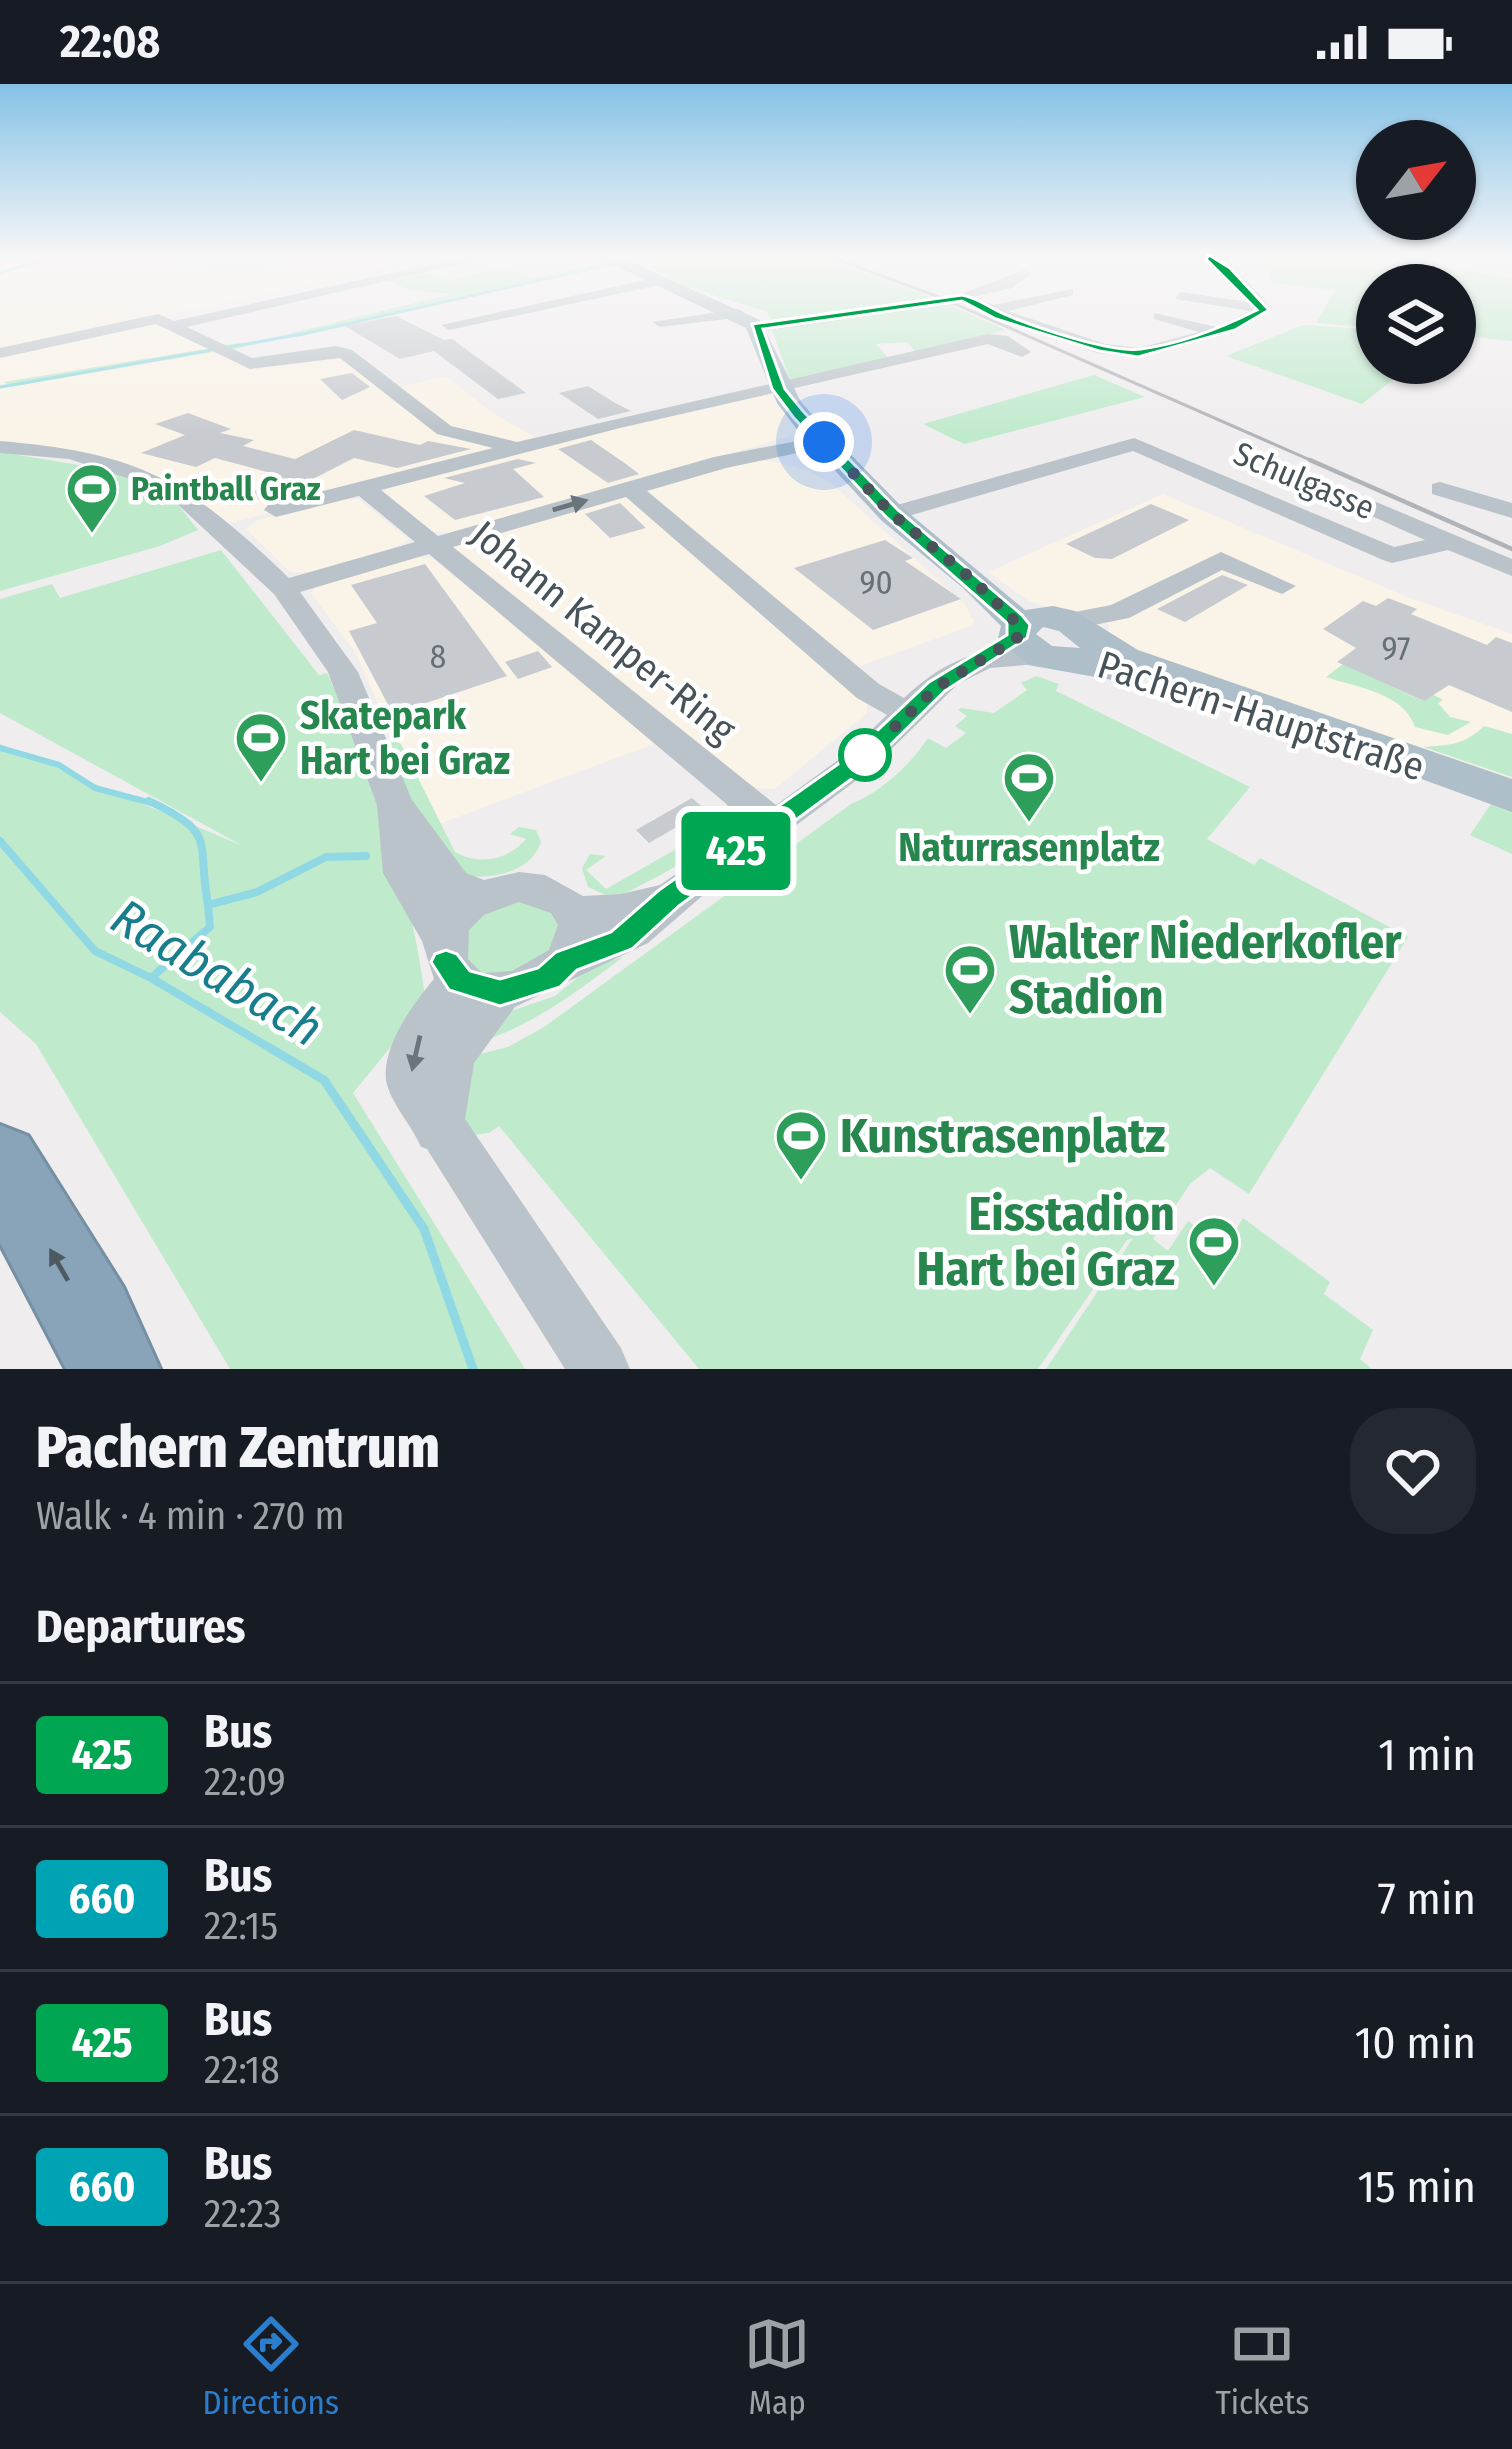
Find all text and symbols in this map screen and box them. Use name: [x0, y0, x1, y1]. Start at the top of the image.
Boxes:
text: 22:08: [60, 15, 160, 69]
north arrow: [1356, 120, 1476, 240]
map controls: [1356, 120, 1476, 384]
button: layers: [1356, 264, 1476, 384]
your location: [794, 412, 854, 472]
street label: Schulgasse: [1228, 434, 1380, 528]
sports icon: Paintball Graz: [64, 461, 120, 535]
place label: Paintball Graz: [131, 469, 321, 509]
one-way arrow: [552, 495, 589, 514]
street label: Johann Kamper-Ring: [461, 511, 745, 753]
house number: 90: [859, 563, 893, 603]
house number: 97: [1382, 629, 1410, 669]
house number: 8: [430, 637, 446, 677]
street label: Pachern-Hauptstraße: [1092, 642, 1430, 790]
place label: Skatepark Hart bei Graz: [300, 693, 510, 784]
sports icon: Skatepark Hart bei Graz: [233, 710, 289, 784]
unlabelled marker: [840, 730, 890, 780]
sports icon: Naturrasenplatz: [1001, 750, 1057, 824]
line badge: 425: [667, 812, 805, 890]
place label: Naturrasenplatz: [898, 825, 1160, 871]
text: 425: [705, 826, 767, 876]
water label: Raababach: [100, 886, 334, 1060]
place label: Walter Niederkofler Stadion: [1009, 913, 1402, 1026]
sports icon: Walter Niederkofler Stadion: [942, 942, 998, 1016]
one-way arrow: [406, 1034, 425, 1072]
place label: Kunstrasenplatz: [840, 1107, 1165, 1165]
sports icon: Kunstrasenplatz: [773, 1108, 829, 1182]
place label: Eisstadion Hart bei Graz: [917, 1185, 1175, 1298]
sports icon: Eisstadion Hart bei Graz: [1186, 1214, 1242, 1288]
one-way arrow: [50, 1248, 71, 1282]
button: heart: [1350, 1408, 1476, 1534]
text: Pachern Zentrum: [36, 1414, 440, 1482]
text: Walk · 4 min · 270 m: [36, 1493, 345, 1539]
text: Departures: [36, 1600, 245, 1654]
text: Bus: [204, 1705, 272, 1759]
text: 1 min: [1378, 1728, 1476, 1782]
text: 425: [71, 1730, 133, 1780]
text: 22:09: [204, 1759, 286, 1805]
text: Bus: [204, 1849, 272, 1903]
text: 7 min: [1378, 1872, 1476, 1926]
text: 660: [69, 1874, 135, 1924]
text: 22:15: [204, 1903, 278, 1949]
text: Bus: [204, 1993, 272, 2047]
text: 10 min: [1355, 2016, 1476, 2070]
text: 425: [71, 2018, 133, 2068]
text: 22:18: [204, 2047, 280, 2093]
text: Bus: [204, 2137, 272, 2191]
text: 15 min: [1358, 2160, 1476, 2214]
text: 660: [69, 2162, 135, 2212]
text: 22:23: [204, 2191, 281, 2237]
tab: Directions: [203, 2311, 339, 2423]
tab: Map: [744, 2311, 810, 2423]
tab: Tickets: [1215, 2311, 1309, 2423]

